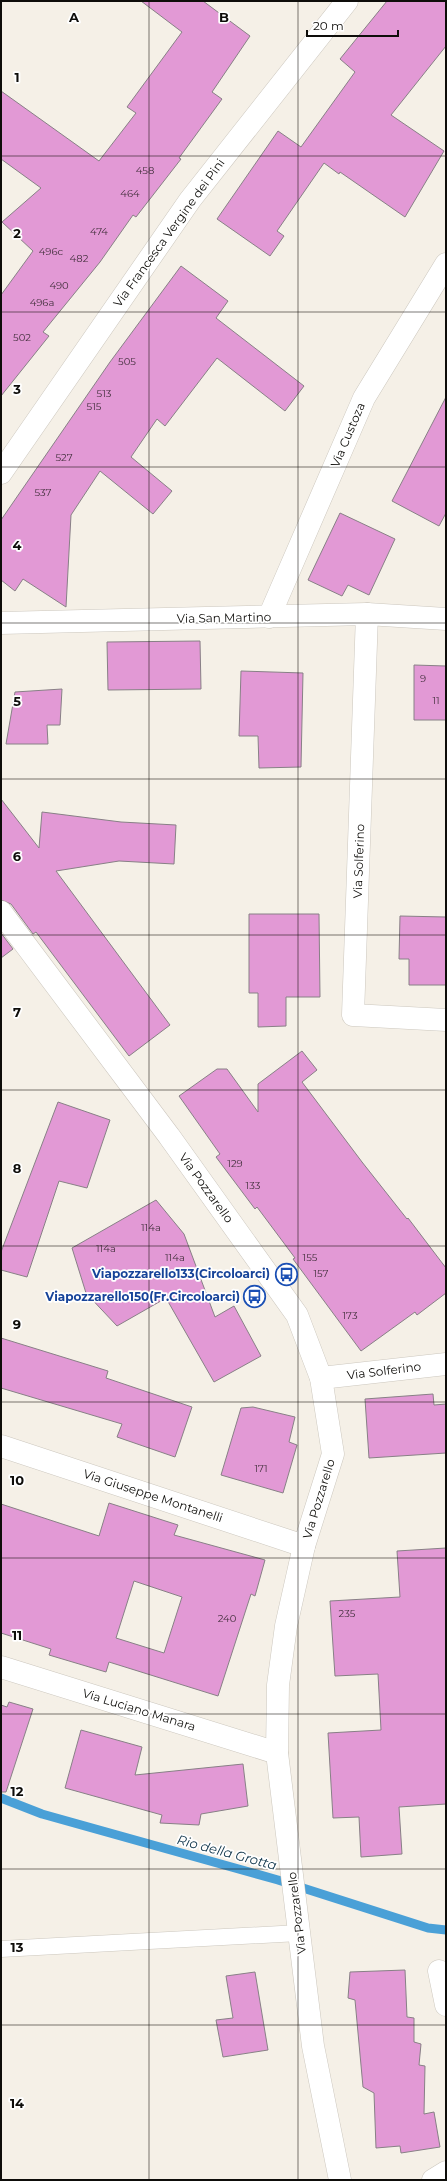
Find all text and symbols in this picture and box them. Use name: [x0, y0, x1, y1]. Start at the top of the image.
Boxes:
text: A: [68, 9, 80, 25]
text: B: [219, 9, 229, 25]
scale bar: [307, 12, 398, 38]
text: 20 m: [313, 18, 344, 33]
text: 1: [14, 69, 20, 85]
street label: Via Francesca Vergine dei Pini: [110, 156, 228, 310]
house number: 458: [136, 164, 154, 177]
house number: 464: [120, 187, 140, 200]
text: 2: [13, 225, 21, 241]
house number: 474: [90, 225, 108, 238]
house number: 496c: [39, 245, 64, 258]
house number: 482: [70, 252, 89, 265]
house number: 490: [49, 279, 69, 292]
house number: 496a: [30, 296, 54, 309]
house number: 502: [13, 331, 31, 344]
house number: 505: [118, 355, 136, 368]
text: 3: [12, 381, 21, 397]
house number: 513: [97, 387, 112, 400]
house number: 515: [87, 400, 102, 413]
street label: Via Custoza: [327, 400, 368, 470]
house number: 527: [55, 451, 73, 464]
house number: 537: [34, 486, 52, 499]
text: 4: [13, 537, 22, 553]
street label: Via San Martino: [177, 609, 271, 626]
house number: 9: [420, 672, 426, 685]
text: 5: [13, 693, 21, 709]
house number: 11: [432, 694, 440, 707]
street label: Via Solferino: [350, 823, 367, 898]
text: 6: [13, 848, 22, 864]
text: 7: [13, 1004, 21, 1020]
street label: Via Pozzarello: [176, 1150, 237, 1226]
house number: 129: [227, 1157, 243, 1170]
text: 8: [13, 1160, 22, 1176]
house number: 133: [246, 1179, 261, 1192]
house number: 114a: [141, 1221, 161, 1234]
house number: 114a: [96, 1242, 116, 1255]
house number: 114a: [165, 1251, 185, 1264]
house number: 155: [303, 1251, 318, 1264]
bus stop icon: Viapozzarello133(Circoloarci): [273, 1261, 299, 1287]
place label: Viapozzarello133(Circoloarci): [91, 1266, 270, 1281]
house number: 157: [313, 1267, 329, 1280]
bus stop icon: Viapozzarello150(Fr.Circoloarci): [242, 1284, 268, 1310]
place label: Viapozzarello150(Fr.Circoloarci): [44, 1289, 240, 1304]
house number: 173: [342, 1309, 358, 1322]
text: 9: [13, 1316, 21, 1332]
street label: Via Solferino: [346, 1359, 422, 1382]
street label: Via Pozzarello: [299, 1457, 338, 1541]
house number: 171: [254, 1462, 268, 1475]
street label: Via Giuseppe Montanelli: [81, 1466, 225, 1525]
text: 10: [10, 1472, 24, 1488]
house number: 235: [339, 1607, 356, 1620]
house number: 240: [218, 1612, 237, 1625]
text: 11: [12, 1627, 22, 1643]
street label: Via Luciano Manara: [81, 1685, 198, 1734]
text: 12: [11, 1783, 24, 1799]
water label: Rio della Grotta: [175, 1831, 279, 1873]
street label: Via Pozzarello: [284, 1871, 309, 1955]
text: 13: [11, 1939, 24, 1955]
text: 14: [10, 2095, 24, 2111]

